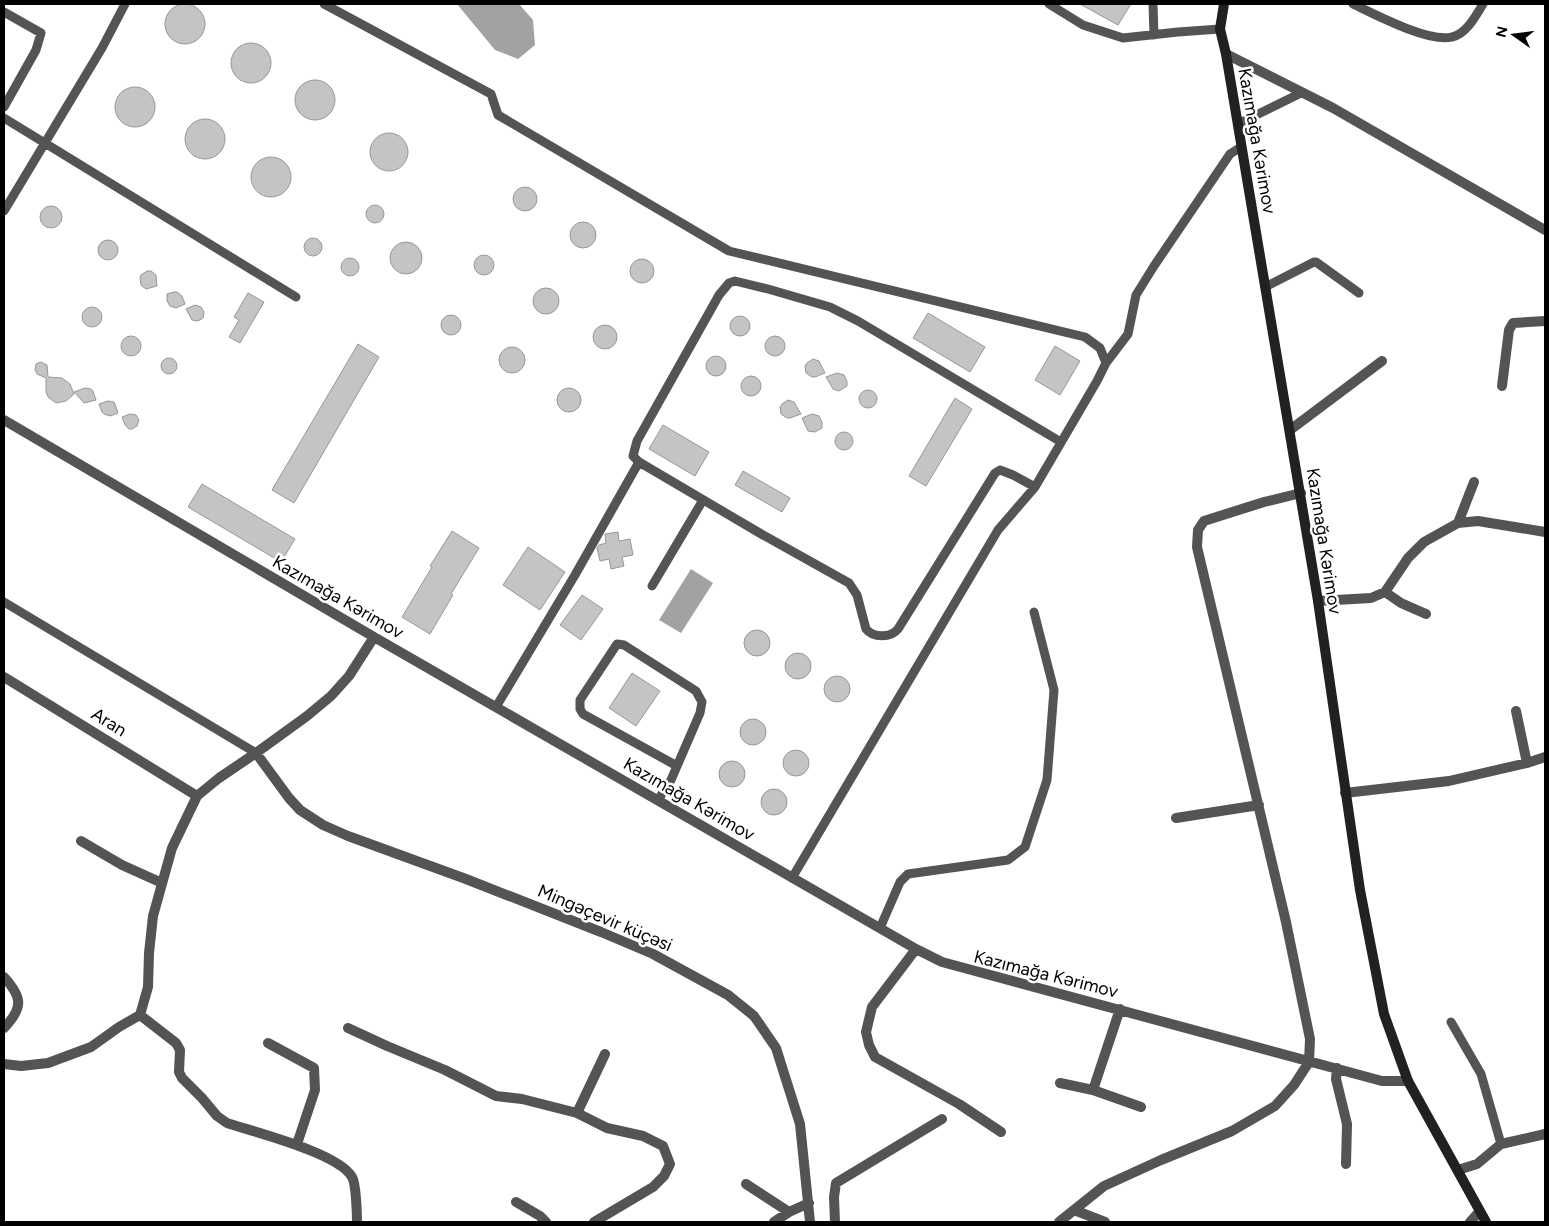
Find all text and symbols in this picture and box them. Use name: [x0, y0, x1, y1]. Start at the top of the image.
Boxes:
north arrow: [1489, 10, 1539, 60]
text: N: [1492, 25, 1511, 39]
street label: Kazımağa Kərimov: [1233, 66, 1281, 216]
street label: Kazımağa Kərimov: [1302, 466, 1347, 616]
street label: Kazımağa Kərimov: [268, 551, 408, 644]
street label: Aran: [87, 703, 131, 741]
street label: Kazımağa Kərimov: [619, 753, 759, 846]
street label: Mingəçevir küçəsi: [534, 880, 676, 956]
street label: Kazımağa Kərimov: [972, 945, 1121, 1003]

